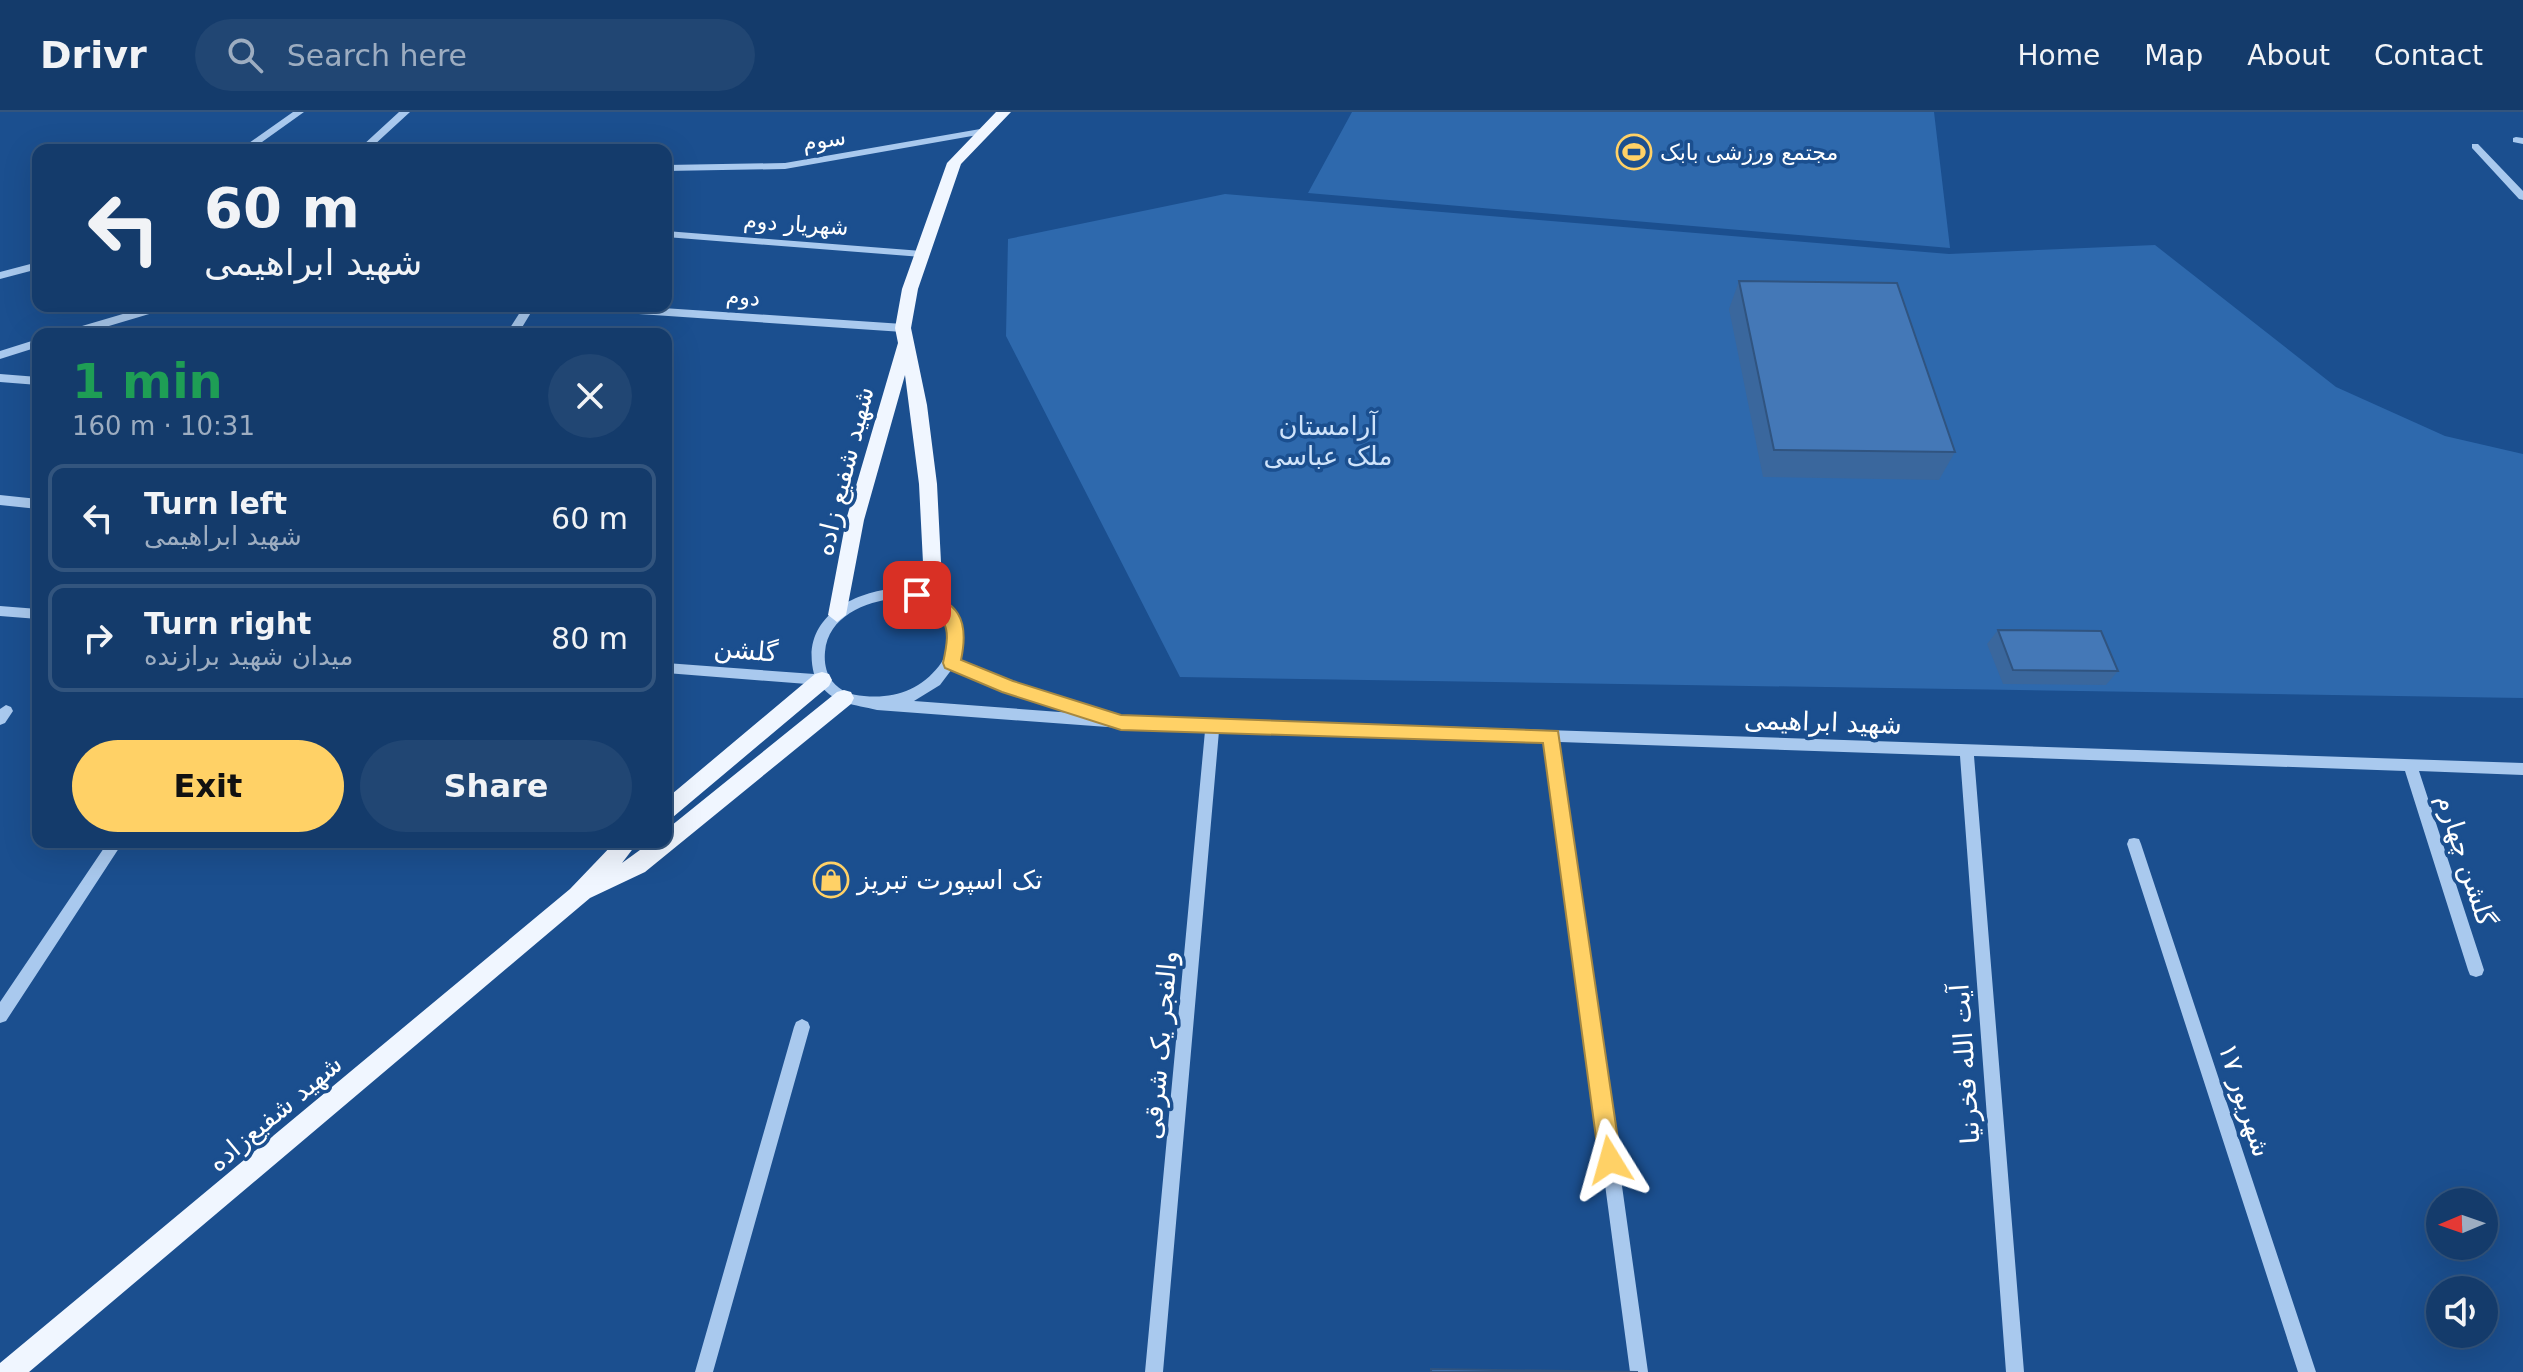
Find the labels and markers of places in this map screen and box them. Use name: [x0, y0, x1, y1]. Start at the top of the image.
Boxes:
sports icon: مجتمع ورزشی بابک: [1615, 133, 1653, 171]
place label: مجتمع ورزشی بابک: [1660, 140, 1838, 165]
pin: [883, 561, 951, 629]
shop icon: تک اسپورت تبریز: [812, 861, 850, 899]
place label: تک اسپورت تبریز: [855, 865, 1042, 896]

